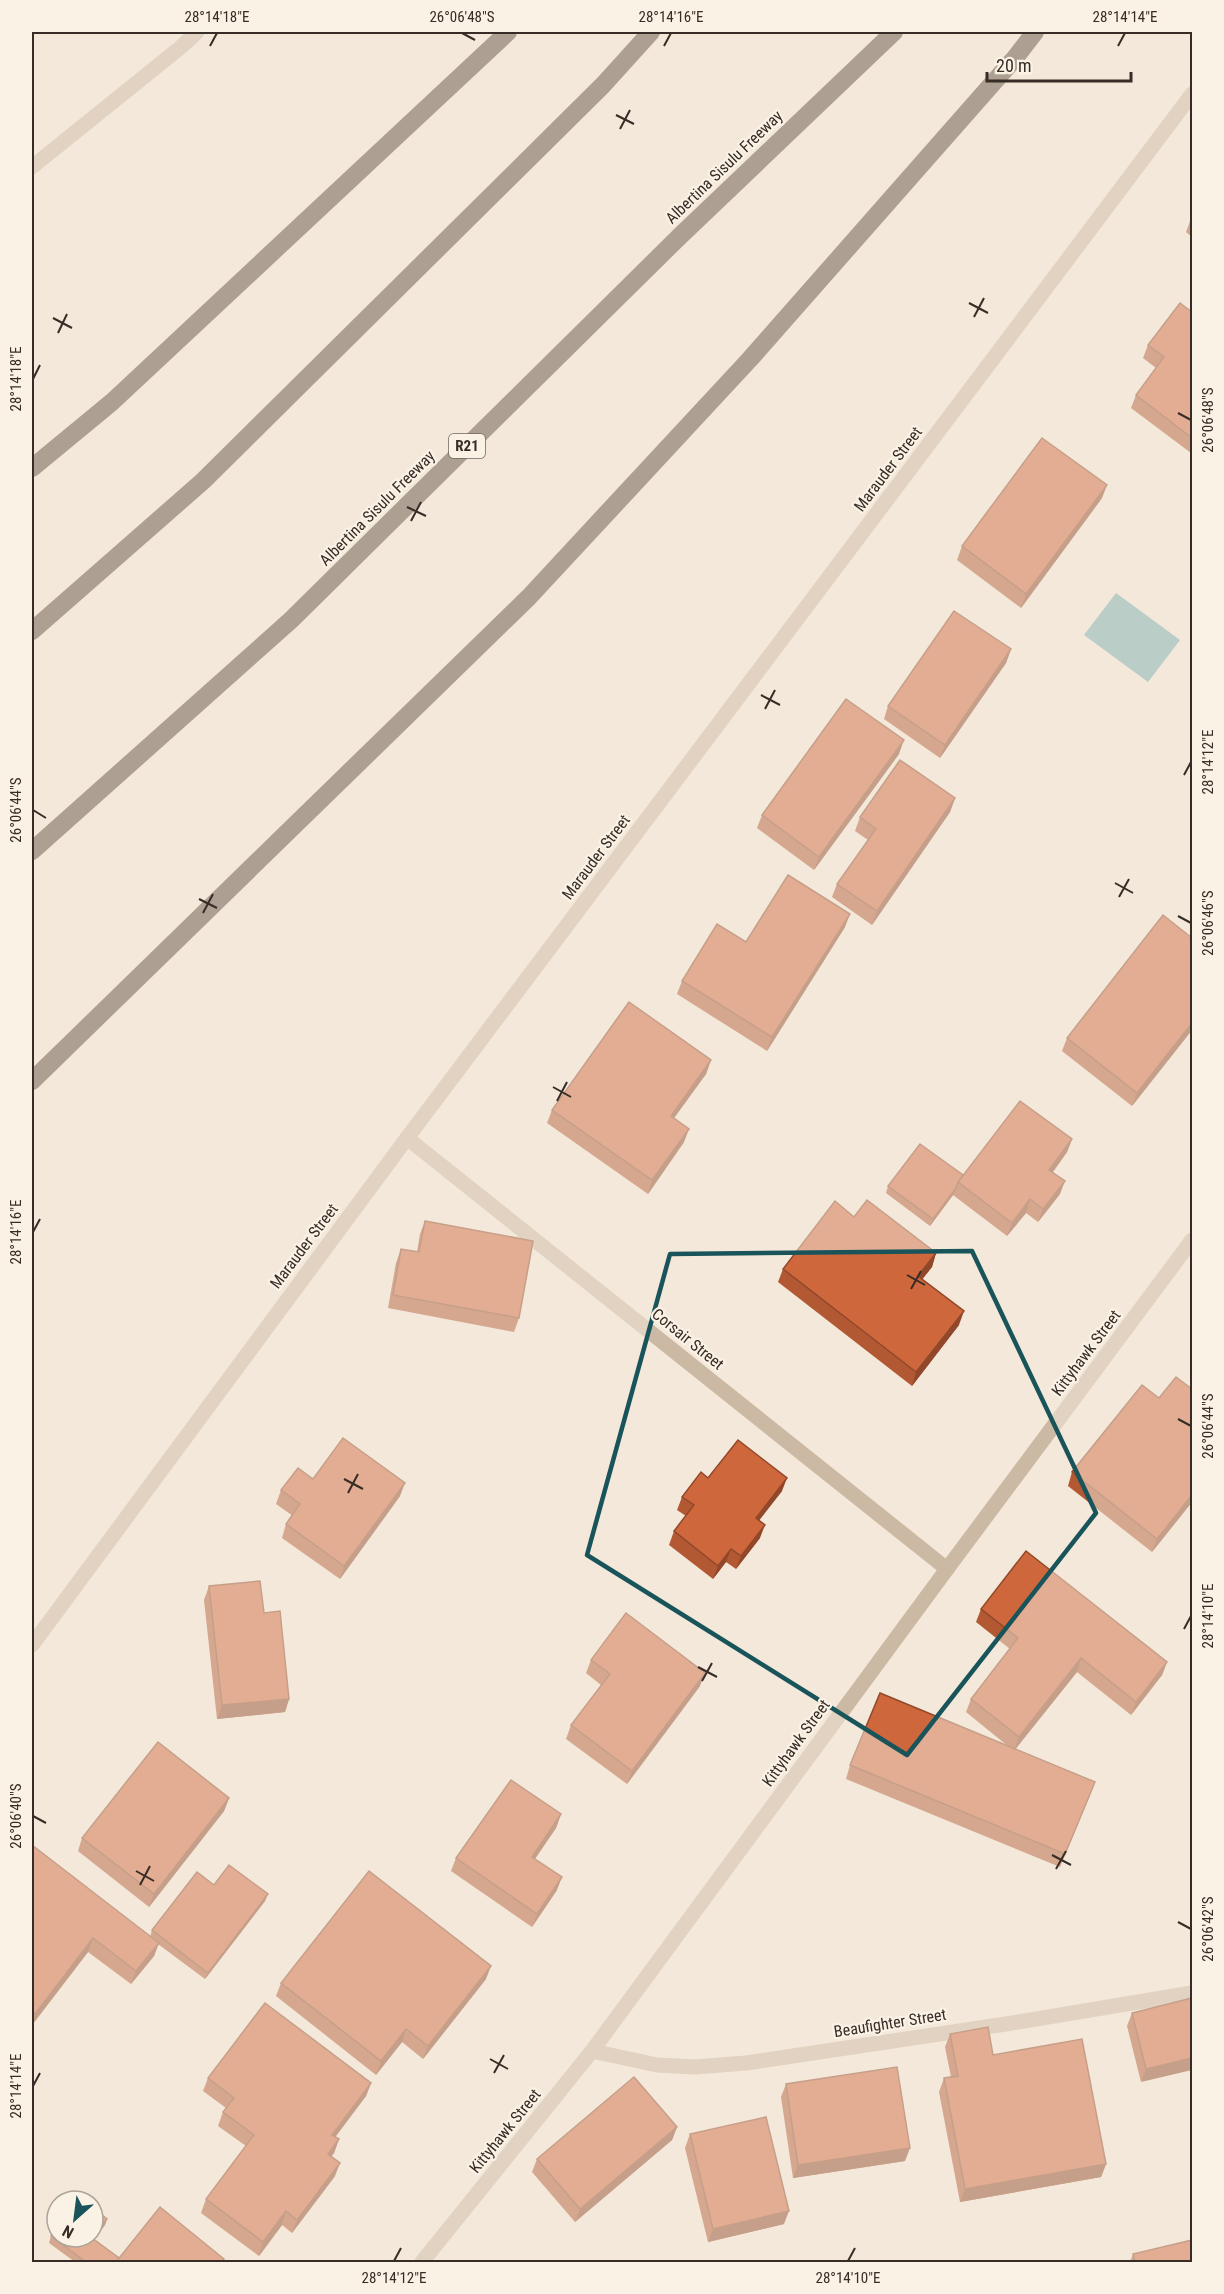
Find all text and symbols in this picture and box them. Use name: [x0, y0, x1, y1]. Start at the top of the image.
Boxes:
text: 28°14'18"E: [185, 8, 249, 26]
text: 26°06'48"S: [429, 8, 495, 26]
text: 28°14'16"E: [639, 8, 703, 26]
text: 28°14'14"E: [1093, 8, 1157, 26]
scale bar: [987, 45, 1131, 83]
text: 20 m: [996, 55, 1031, 76]
street label: Albertina Sisulu Freeway: [662, 106, 787, 228]
text: 28°14'18"E: [7, 347, 25, 411]
text: 26°06'48"S: [1199, 387, 1217, 453]
street label: Marauder Street: [850, 423, 926, 515]
road number: R21: [449, 434, 485, 458]
street label: Albertina Sisulu Freeway: [315, 446, 439, 570]
text: 28°14'12"E: [1199, 730, 1217, 794]
text: 26°06'44"S: [7, 777, 25, 843]
street label: Marauder Street: [558, 811, 634, 903]
text: 26°06'46"S: [1199, 890, 1217, 956]
text: 28°14'16"E: [7, 1200, 25, 1264]
street label: Marauder Street: [266, 1200, 342, 1292]
street label: Corsair Street: [648, 1304, 728, 1374]
street label: Kittyhawk Street: [1048, 1306, 1125, 1400]
text: 26°06'44"S: [1199, 1393, 1217, 1459]
text: 28°14'10"E: [1199, 1584, 1217, 1648]
street label: Kittyhawk Street: [758, 1696, 834, 1790]
text: 26°06'40"S: [7, 1783, 25, 1849]
text: 26°06'42"S: [1199, 1896, 1217, 1962]
street label: Beaufighter Street: [833, 2005, 948, 2041]
text: 28°14'14"E: [7, 2054, 25, 2118]
street label: Kittyhawk Street: [465, 2085, 545, 2177]
north arrow: [45, 2189, 105, 2249]
text: N: [59, 2221, 77, 2242]
text: 28°14'12"E: [362, 2269, 426, 2287]
text: 28°14'10"E: [816, 2269, 880, 2287]

